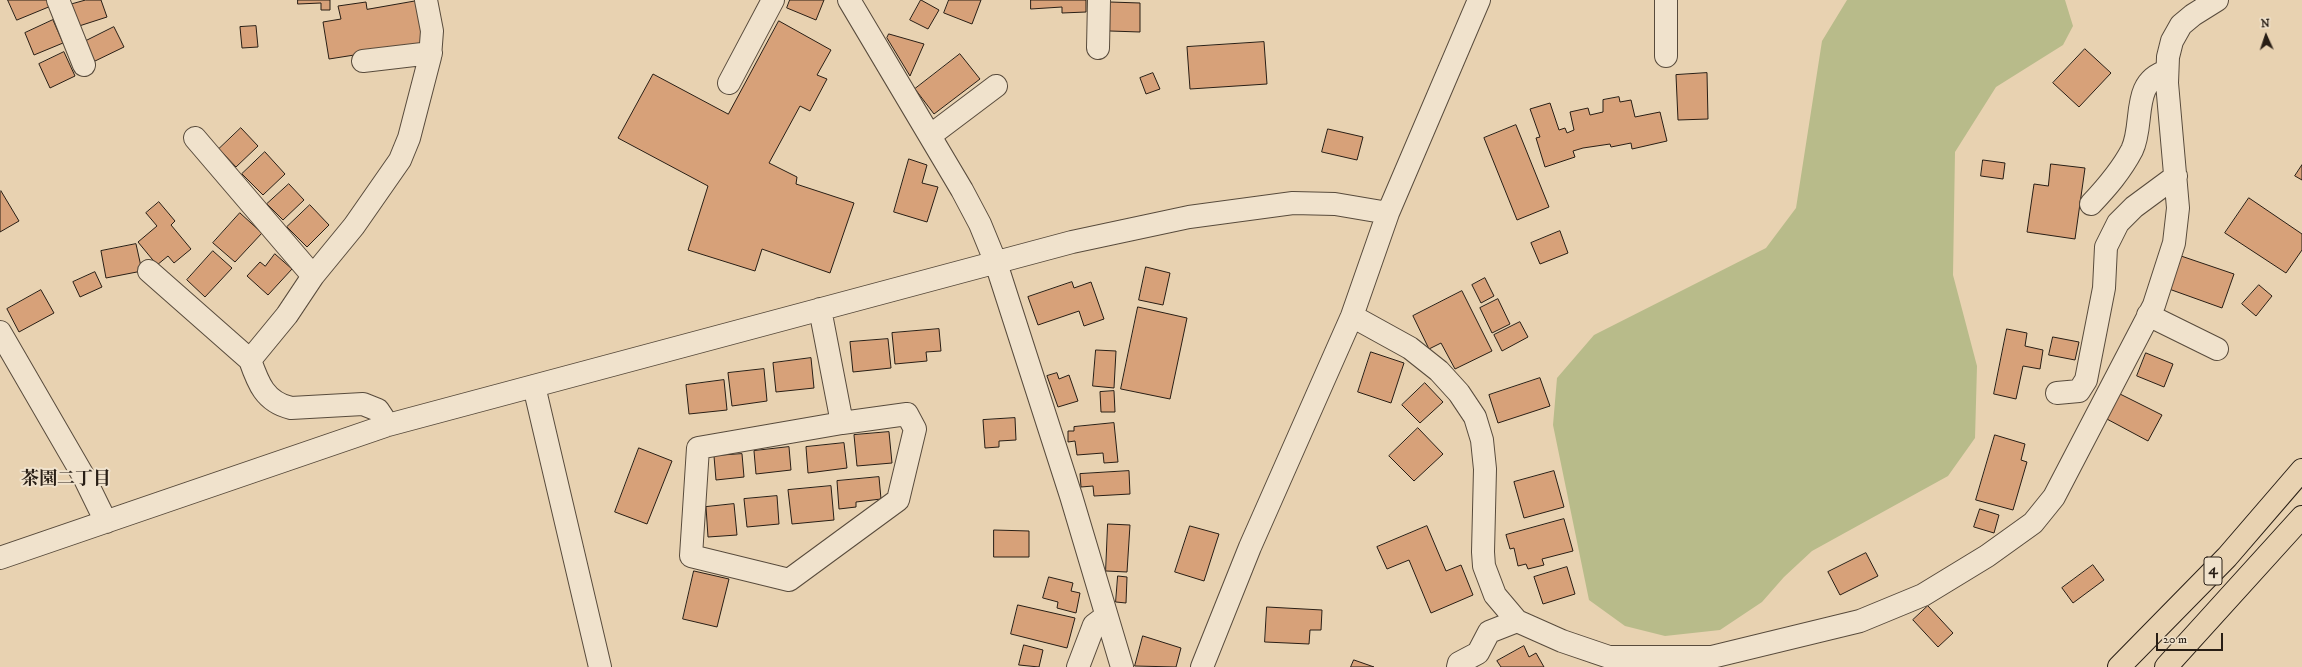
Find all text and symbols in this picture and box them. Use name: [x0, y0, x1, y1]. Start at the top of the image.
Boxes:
north arrow: [2246, 16, 2286, 56]
text: N: [2260, 17, 2270, 31]
district label: 茶園二丁目: [21, 469, 111, 491]
road number: 4: [2204, 557, 2222, 585]
scale bar: [2158, 625, 2225, 651]
text: 20 m: [2163, 632, 2187, 647]

